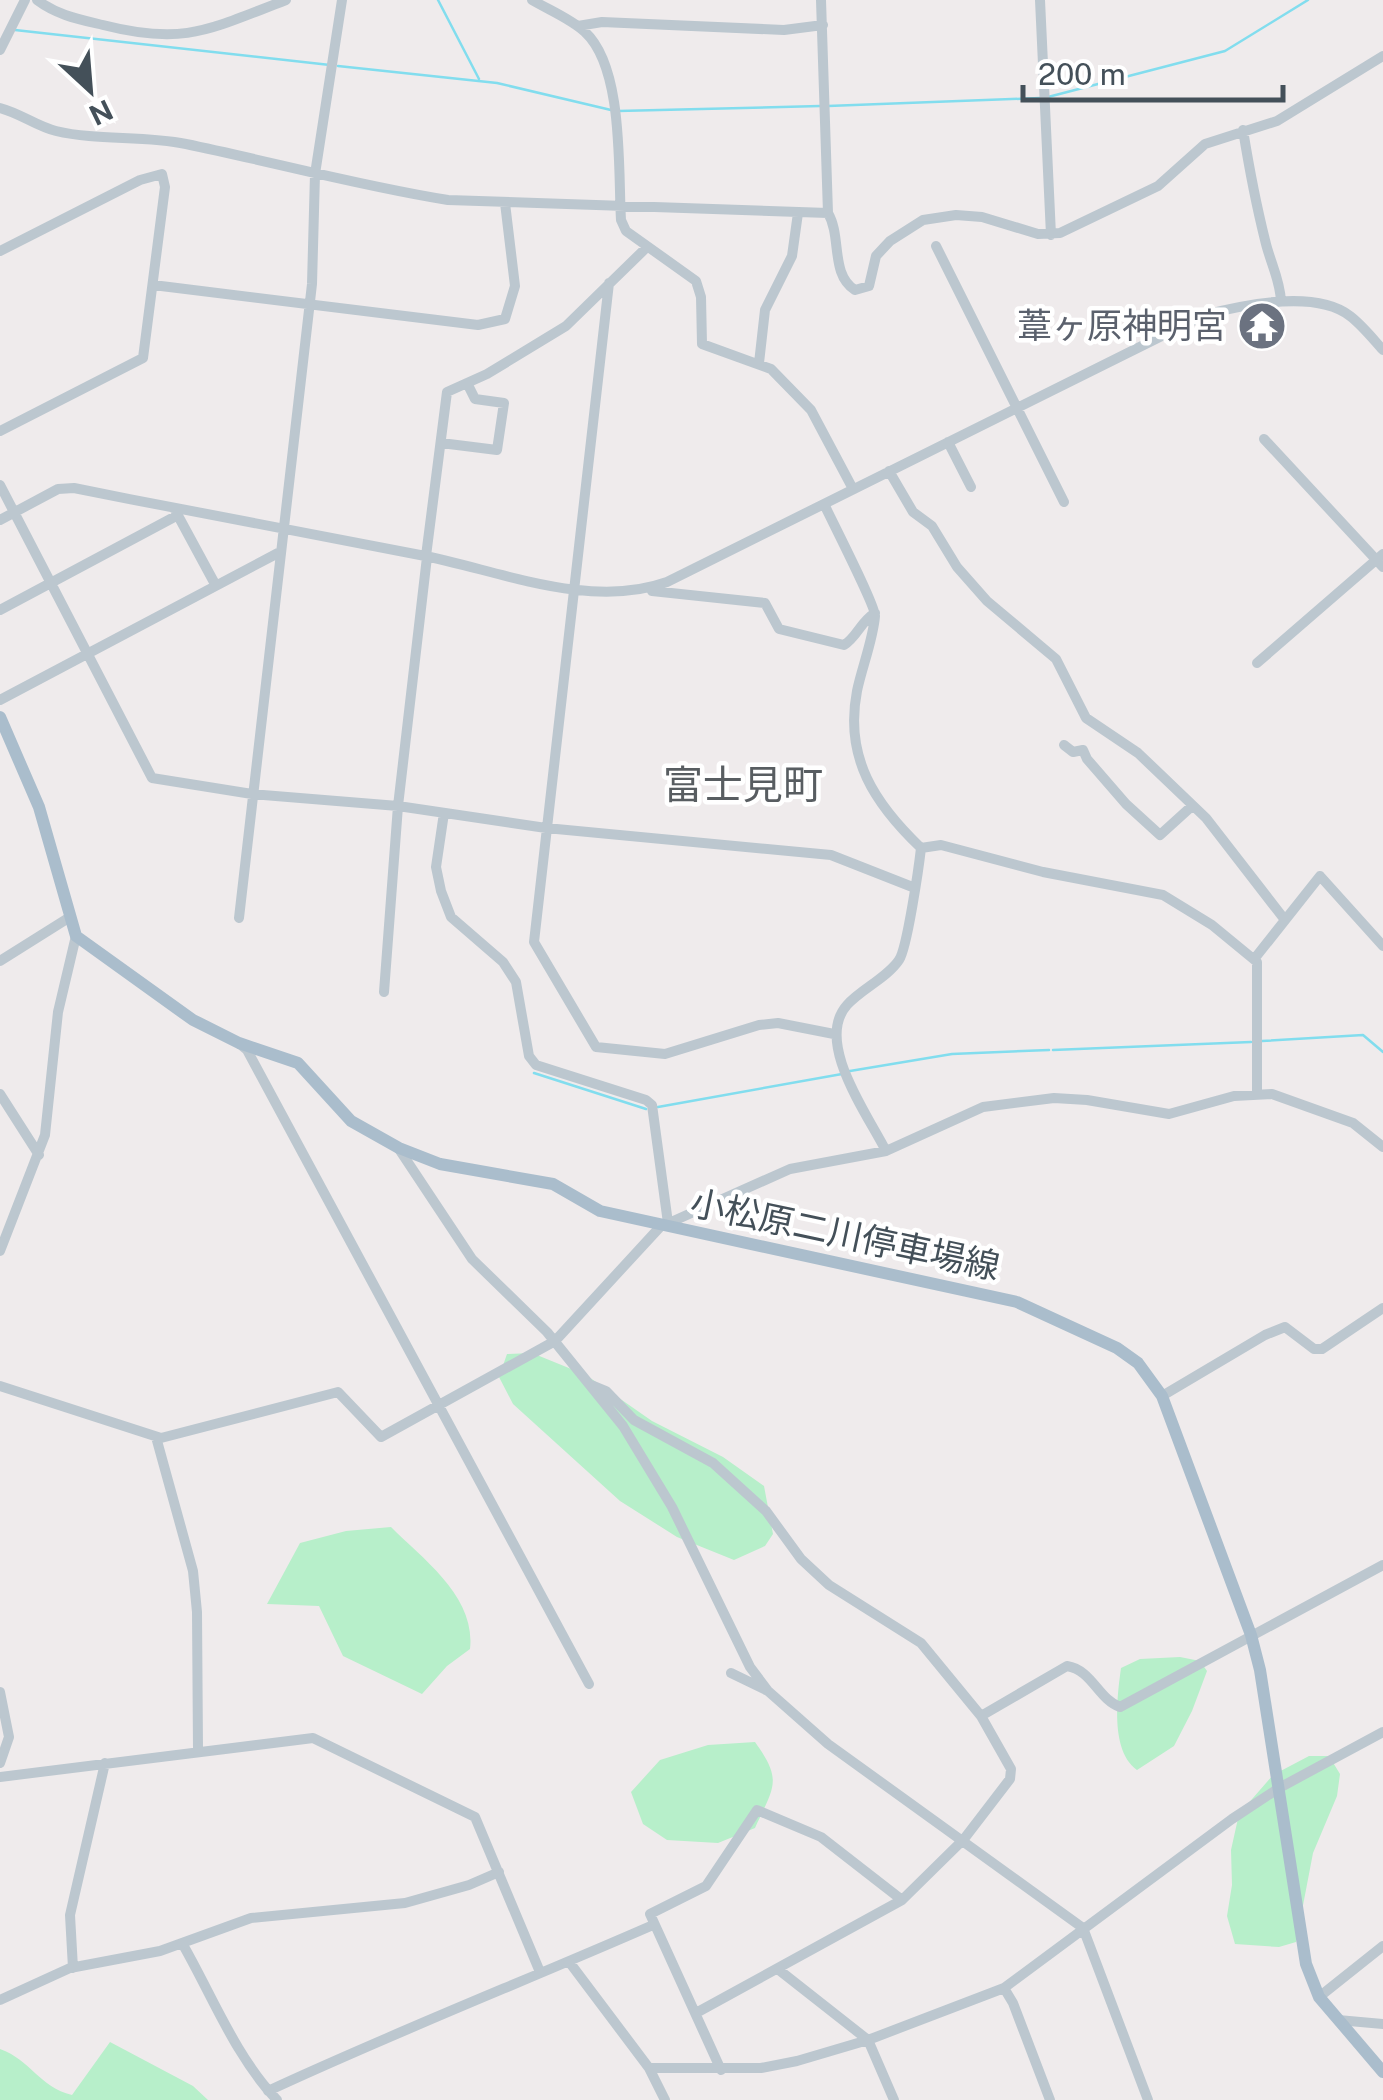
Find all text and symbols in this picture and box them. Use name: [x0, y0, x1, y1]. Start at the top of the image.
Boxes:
north arrow: [40, 40, 140, 140]
scale bar: [1023, 40, 1283, 102]
text: 200 m: [1038, 56, 1126, 92]
text: N: [84, 93, 118, 133]
temple icon: 葦ヶ原神明宮: [1236, 300, 1288, 352]
place label: 葦ヶ原神明宮: [1017, 305, 1227, 346]
district label: 富士見町: [663, 761, 823, 808]
street label: 小松原二川停車場線: [687, 1182, 1003, 1287]

